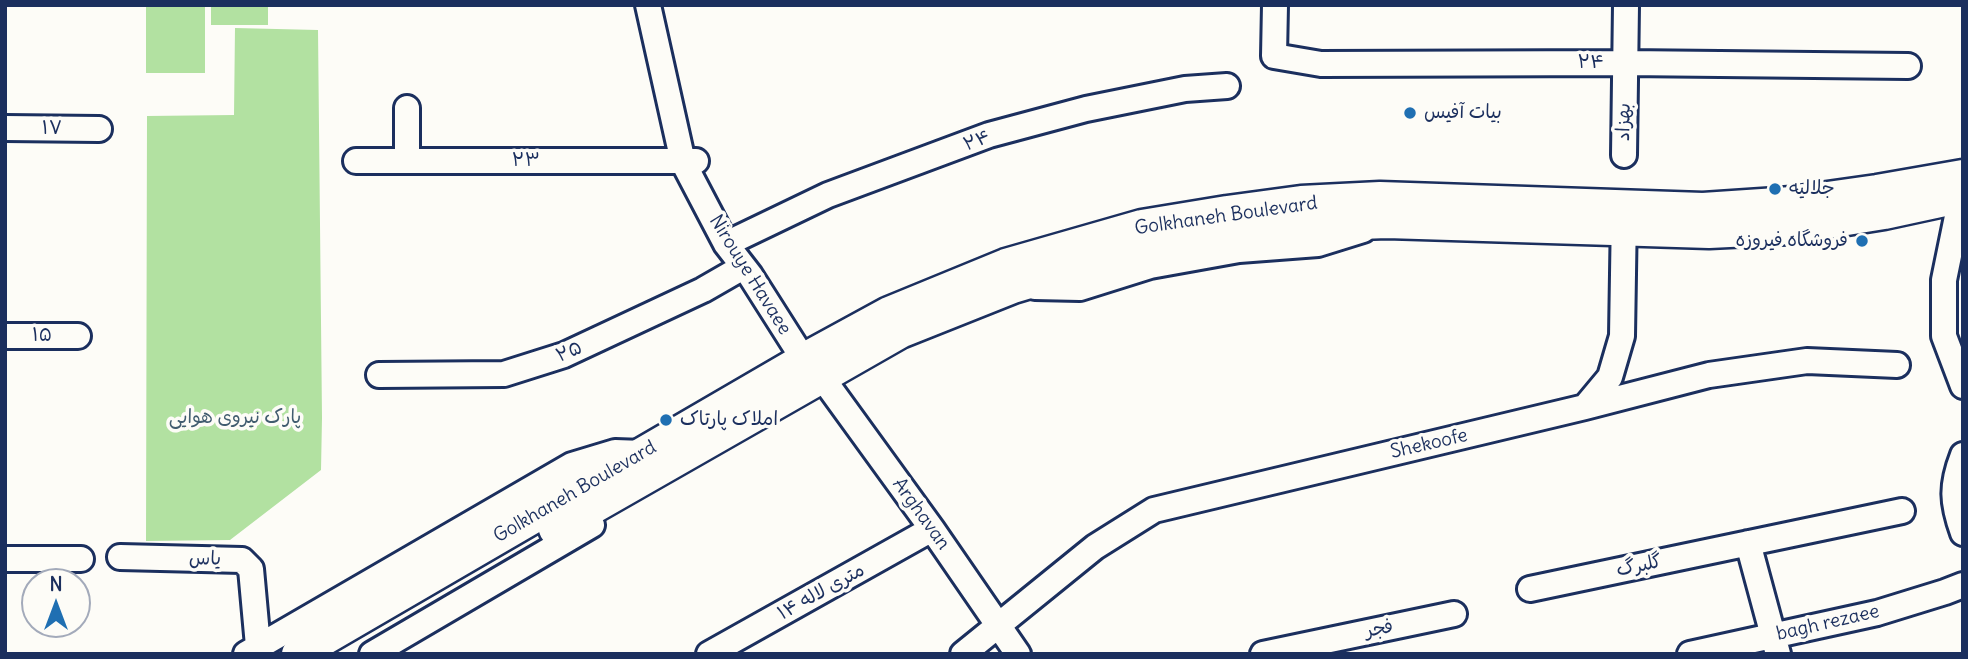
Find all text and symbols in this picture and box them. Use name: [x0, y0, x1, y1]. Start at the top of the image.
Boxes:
street label: ۲۴: [1577, 52, 1605, 74]
place label: بیات آفیس: [1424, 102, 1502, 124]
street label: بهزاد: [1612, 103, 1636, 141]
marker: بیات آفیس: [1402, 105, 1418, 121]
street label: ۱۷: [42, 118, 62, 140]
street label: ۲۴: [960, 126, 994, 156]
street label: ۲۳: [512, 150, 540, 172]
place label: جلالیه: [1789, 178, 1835, 200]
marker: جلالیه: [1767, 181, 1783, 197]
street label: Golkhaneh Boulevard: [1133, 192, 1319, 240]
street label: Nirouye Havaee: [704, 211, 796, 339]
place label: فروشگاه فیروزه: [1736, 230, 1848, 252]
marker: فروشگاه فیروزه: [1854, 233, 1870, 249]
street label: ۱۵: [32, 325, 52, 347]
street label: ۲۵: [553, 337, 585, 367]
park label: پارک نیروی هوایی: [169, 407, 301, 429]
place label: املاک پارتاک: [680, 409, 778, 431]
marker: املاک پارتاک: [658, 412, 674, 428]
street label: Shekoofe: [1388, 424, 1470, 464]
street label: Golkhaneh Boulevard: [490, 436, 660, 548]
street label: Arghavan: [887, 474, 955, 554]
street label: یاس: [189, 547, 221, 571]
street label: گلبرگ: [1614, 550, 1664, 582]
street label: ۱۴ متری لاله: [774, 559, 868, 625]
north arrow: [21, 568, 91, 638]
text: N: [49, 572, 63, 596]
street label: bagh rezaee: [1774, 600, 1882, 646]
street label: فجر: [1363, 615, 1395, 643]

